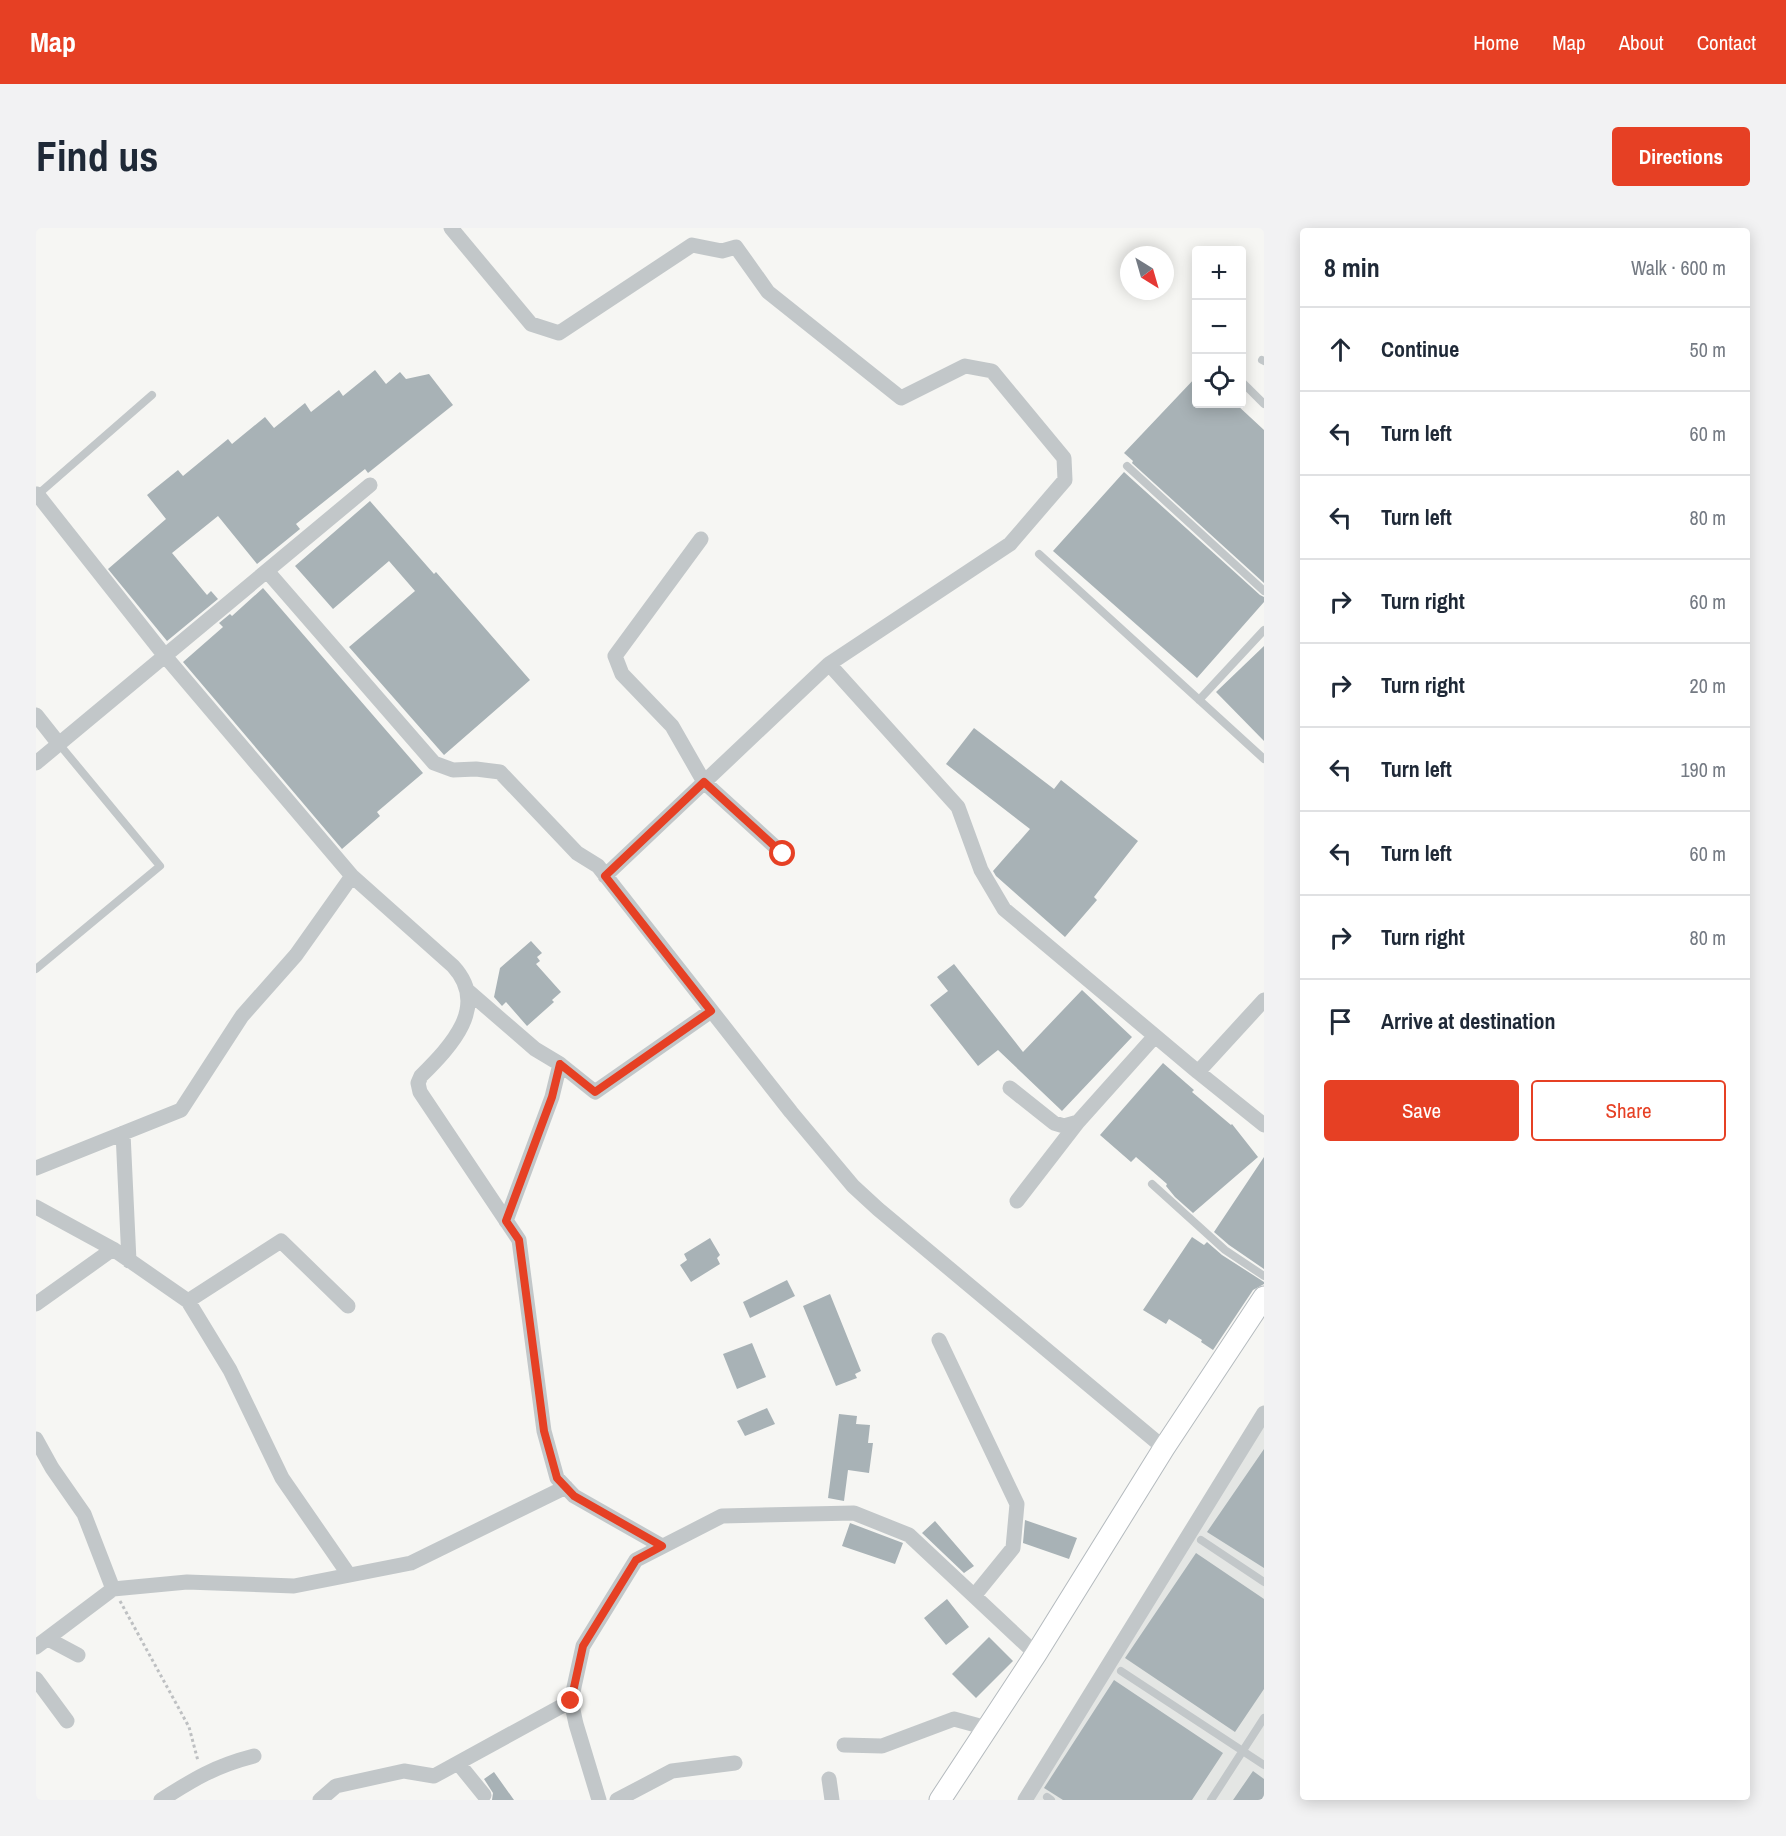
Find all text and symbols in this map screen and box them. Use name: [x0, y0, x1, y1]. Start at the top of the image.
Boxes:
text: Map: [30, 23, 76, 61]
text: Home: [1473, 28, 1519, 57]
text: Map: [1552, 28, 1586, 57]
text: About: [1619, 28, 1664, 57]
text: Contact: [1697, 28, 1756, 57]
button: Directions: [1612, 127, 1750, 186]
text: Find us: [36, 128, 158, 184]
north arrow: [1120, 246, 1174, 300]
map controls: [1192, 246, 1246, 408]
button: +: [1192, 246, 1246, 300]
text: 8 min: [1324, 250, 1380, 285]
text: Walk · 600 m: [1631, 254, 1726, 281]
button: −: [1192, 300, 1246, 354]
icon: ahead: [1324, 333, 1357, 366]
text: Continue: [1381, 334, 1459, 364]
text: 50 m: [1690, 336, 1726, 363]
button: locate: [1192, 354, 1246, 408]
icon: left: [1324, 417, 1357, 450]
text: Turn left: [1381, 418, 1452, 448]
text: 60 m: [1690, 420, 1726, 447]
icon: left: [1324, 501, 1357, 534]
text: Turn left: [1381, 502, 1452, 532]
text: 80 m: [1690, 504, 1726, 531]
icon: right: [1324, 585, 1357, 618]
text: Turn right: [1381, 586, 1465, 616]
text: 60 m: [1690, 588, 1726, 615]
icon: right: [1324, 669, 1357, 702]
text: Turn right: [1381, 670, 1465, 700]
text: 20 m: [1690, 672, 1726, 699]
icon: left: [1324, 753, 1357, 786]
text: Turn left: [1381, 754, 1452, 784]
text: 190 m: [1680, 756, 1726, 783]
icon: left: [1324, 837, 1357, 870]
text: Turn left: [1381, 838, 1452, 868]
route start: [769, 840, 795, 866]
text: 60 m: [1690, 840, 1726, 867]
icon: right: [1324, 921, 1357, 954]
text: Turn right: [1381, 922, 1465, 952]
text: 80 m: [1690, 924, 1726, 951]
icon: arrive: [1324, 1005, 1357, 1038]
text: Arrive at destination: [1381, 1006, 1555, 1036]
button: Save: [1324, 1080, 1519, 1141]
button: Share: [1531, 1080, 1726, 1141]
route end: [557, 1687, 583, 1713]

